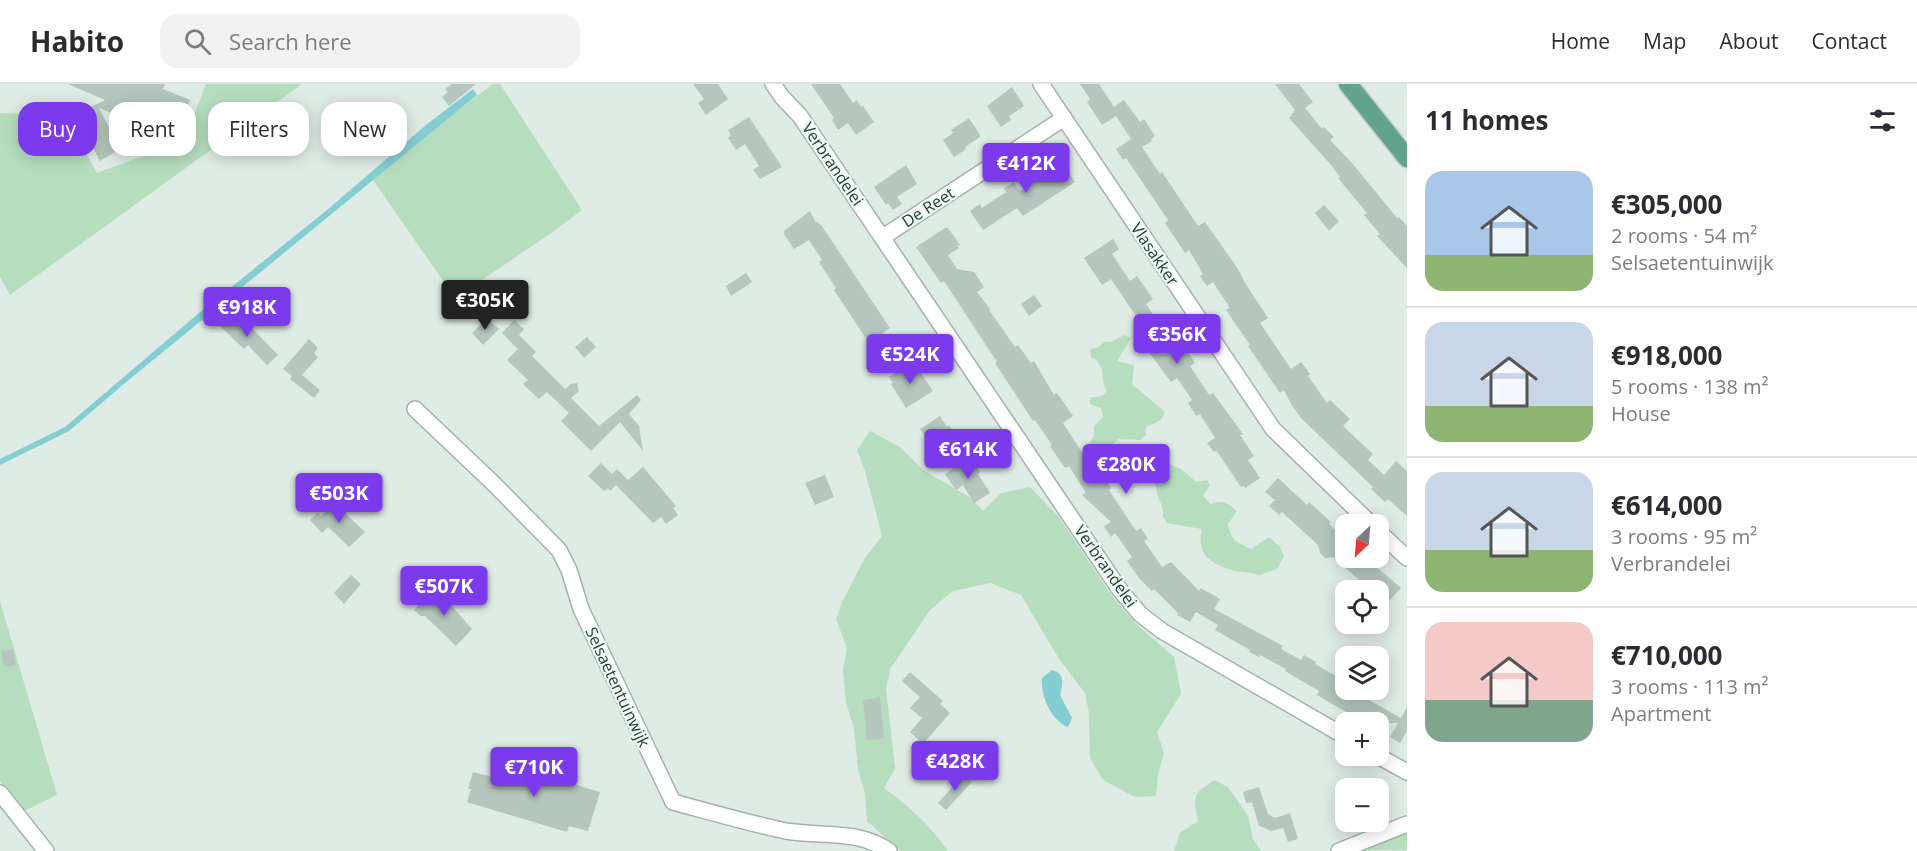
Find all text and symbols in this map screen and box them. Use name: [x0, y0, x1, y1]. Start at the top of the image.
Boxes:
search box: [160, 14, 580, 68]
text: Habito: [30, 22, 124, 60]
icon: search: [181, 25, 214, 58]
text: Search here: [229, 26, 352, 56]
text: Home: [1551, 27, 1610, 55]
text: Map: [1643, 27, 1686, 55]
text: About: [1719, 27, 1779, 55]
text: Contact: [1812, 27, 1887, 55]
chip: Buy: [18, 102, 97, 156]
chip: Rent: [109, 102, 196, 156]
chip: Filters: [208, 102, 309, 156]
chip: New: [321, 102, 407, 156]
text: 11 homes: [1425, 102, 1549, 138]
icon: filters: [1866, 104, 1899, 137]
street label: Verbrandelei: [797, 118, 869, 210]
pin: €412K: [984, 143, 1068, 194]
text: €412K: [996, 149, 1056, 176]
street label: De Reet: [898, 182, 959, 232]
text: €305,000: [1611, 186, 1722, 222]
icon: home: [1473, 195, 1545, 267]
street label: Vlasakker: [1126, 218, 1184, 290]
text: 2 rooms · 54 m²: [1611, 222, 1757, 249]
text: Selsaetentuinwijk: [1611, 249, 1774, 276]
pin: €305K: [443, 280, 527, 331]
text: €305K: [455, 286, 515, 313]
pin: €918K: [205, 287, 289, 338]
text: €918K: [217, 293, 277, 320]
pin: €356K: [1135, 314, 1219, 365]
text: €356K: [1147, 320, 1207, 347]
pin: €524K: [868, 334, 952, 385]
text: €918,000: [1611, 337, 1722, 373]
text: €524K: [880, 340, 940, 367]
icon: home: [1473, 346, 1545, 418]
text: 5 rooms · 138 m²: [1611, 373, 1769, 400]
text: House: [1611, 400, 1671, 427]
pin: €614K: [926, 429, 1010, 480]
text: €614K: [938, 435, 998, 462]
pin: €280K: [1084, 444, 1168, 495]
text: €280K: [1096, 450, 1156, 477]
pin: €503K: [297, 473, 381, 524]
text: €503K: [309, 479, 369, 506]
text: €614,000: [1611, 487, 1722, 523]
icon: home: [1473, 496, 1545, 568]
north arrow: [1335, 514, 1389, 568]
map controls: [1335, 514, 1389, 832]
street label: Verbrandelei: [1069, 520, 1143, 612]
text: 3 rooms · 95 m²: [1611, 523, 1757, 550]
text: Verbrandelei: [1611, 550, 1731, 577]
pin: €507K: [402, 566, 486, 617]
text: €507K: [414, 572, 474, 599]
button: locate: [1335, 580, 1389, 634]
street label: Selsaetentuinwijk: [581, 623, 656, 751]
text: €710,000: [1611, 637, 1722, 673]
button: layers: [1335, 646, 1389, 700]
icon: home: [1473, 646, 1545, 718]
text: 3 rooms · 113 m²: [1611, 673, 1769, 700]
text: Apartment: [1611, 700, 1711, 727]
button: +: [1335, 712, 1389, 766]
pin: €428K: [913, 741, 997, 792]
pin: €710K: [492, 747, 576, 798]
text: €428K: [925, 747, 985, 774]
text: €710K: [504, 753, 564, 780]
button: −: [1335, 778, 1389, 832]

